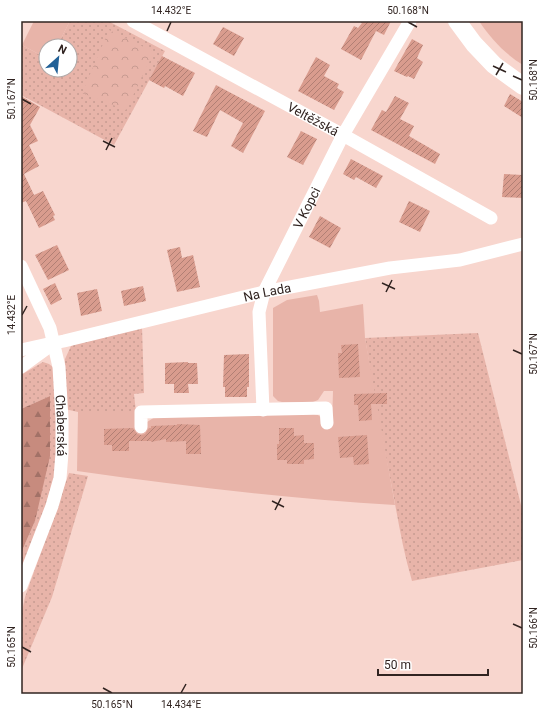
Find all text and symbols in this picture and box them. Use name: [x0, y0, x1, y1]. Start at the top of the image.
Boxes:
text: 14.432°E: [151, 5, 191, 16]
text: 50.168°N: [387, 5, 429, 16]
north arrow: [38, 38, 78, 78]
text: N: [56, 42, 69, 57]
text: 50.168°N: [528, 59, 539, 101]
text: 50.167°N: [6, 78, 17, 120]
street label: Veltěžská: [285, 99, 341, 139]
street label: V Kopci: [290, 185, 323, 231]
street label: Na Lada: [242, 280, 292, 304]
text: 14.432°E: [6, 295, 17, 335]
text: 50.167°N: [528, 333, 539, 375]
street label: Chaberská: [53, 394, 70, 456]
text: 50.166°N: [528, 607, 539, 649]
text: 50.165°N: [6, 626, 17, 668]
scale bar: [378, 651, 488, 677]
text: 50 m: [384, 658, 411, 672]
text: 50.165°N: [91, 699, 133, 710]
text: 14.434°E: [161, 699, 201, 710]

